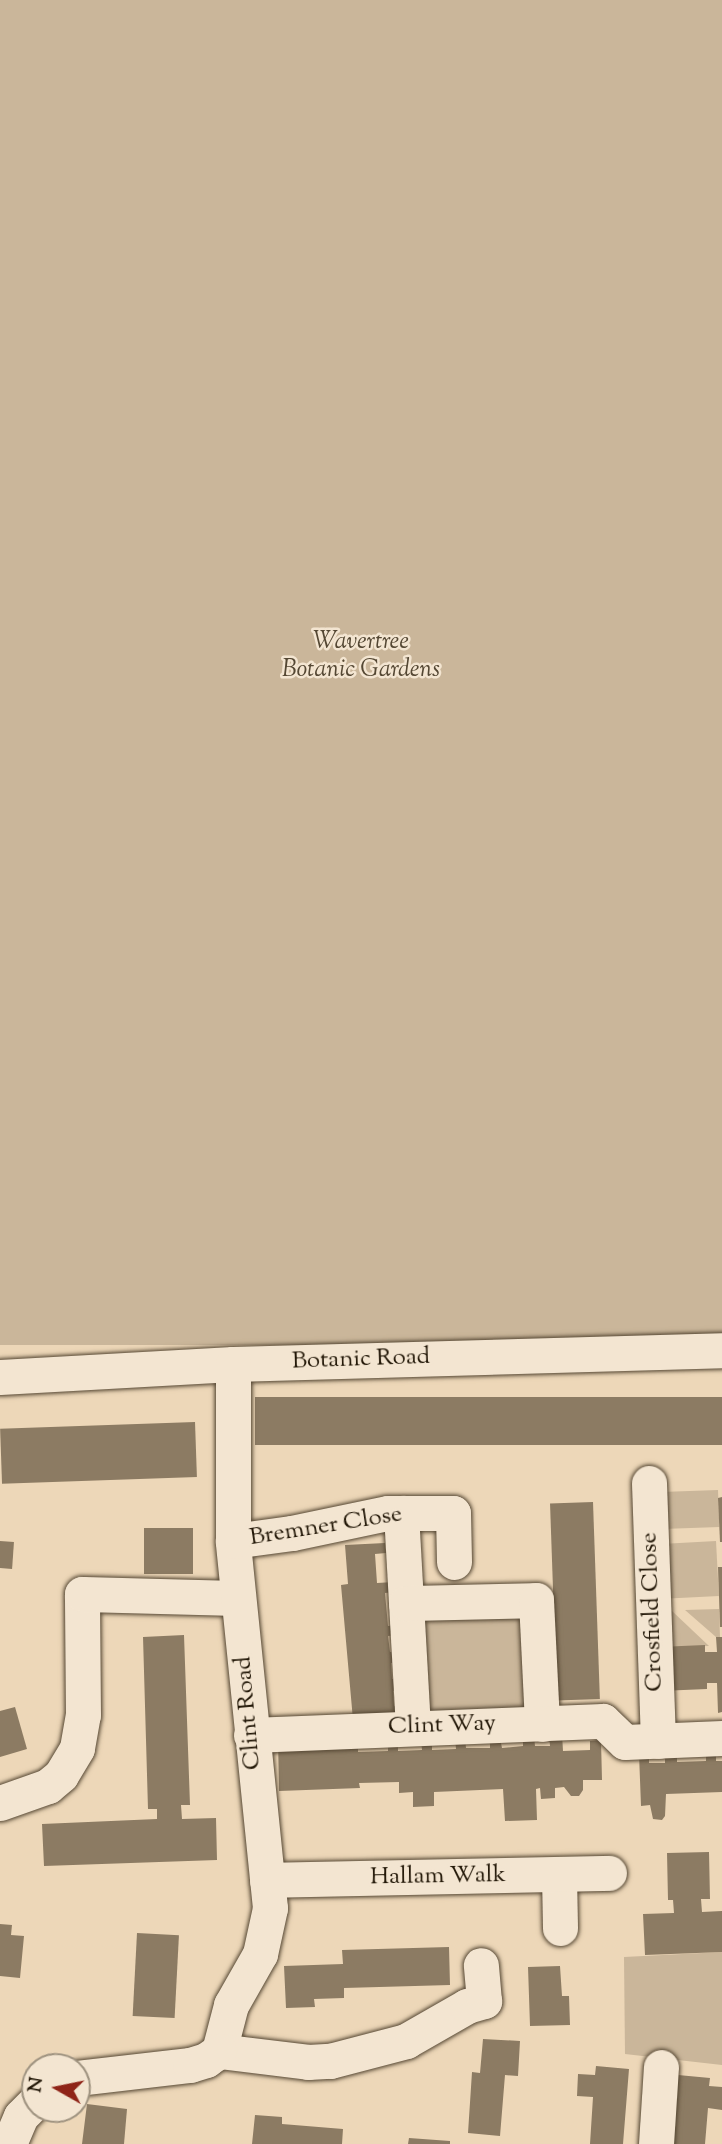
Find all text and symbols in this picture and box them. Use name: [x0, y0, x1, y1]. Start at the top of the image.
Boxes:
park label: Wavertree Botanic Gardens: [282, 629, 440, 685]
street label: Botanic Road: [291, 1343, 431, 1377]
street label: Bremner Close: [248, 1501, 404, 1553]
street label: Crosfield Close: [636, 1532, 670, 1692]
street label: Clint Road: [230, 1655, 268, 1771]
street label: Clint Way: [387, 1710, 497, 1742]
street label: Hallam Walk: [370, 1861, 506, 1893]
north arrow: [21, 2053, 91, 2123]
text: N: [22, 2075, 51, 2095]

